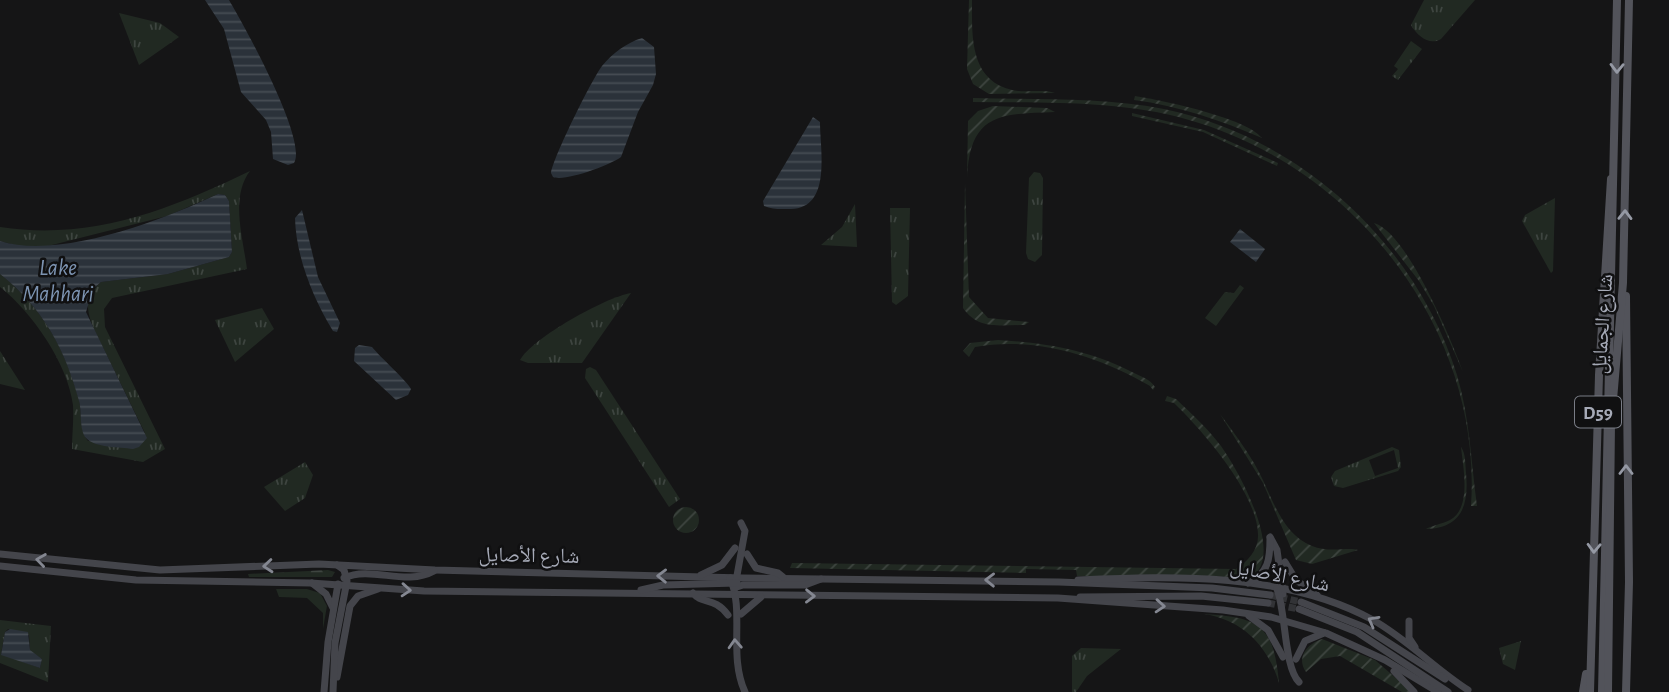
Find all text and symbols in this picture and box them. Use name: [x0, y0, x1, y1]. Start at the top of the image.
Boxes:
one-way arrow: [1609, 63, 1624, 74]
one-way arrow: [1617, 209, 1632, 220]
water label: Lake Mahhari: [22, 257, 94, 306]
street label: شارع الجمايل: [1589, 273, 1618, 375]
road number: D59: [1575, 396, 1621, 428]
one-way arrow: [1618, 464, 1634, 475]
one-way arrow: [1587, 543, 1602, 554]
street label: شارع الأصايل: [478, 544, 580, 569]
one-way arrow: [35, 552, 47, 567]
street label: شارع الأصايل: [1228, 555, 1331, 597]
one-way arrow: [262, 558, 273, 573]
one-way arrow: [656, 568, 667, 583]
one-way arrow: [985, 572, 995, 588]
one-way arrow: [401, 582, 412, 597]
one-way arrow: [805, 589, 816, 604]
one-way arrow: [1155, 599, 1166, 614]
one-way arrow: [1368, 616, 1381, 629]
one-way arrow: [728, 638, 743, 649]

